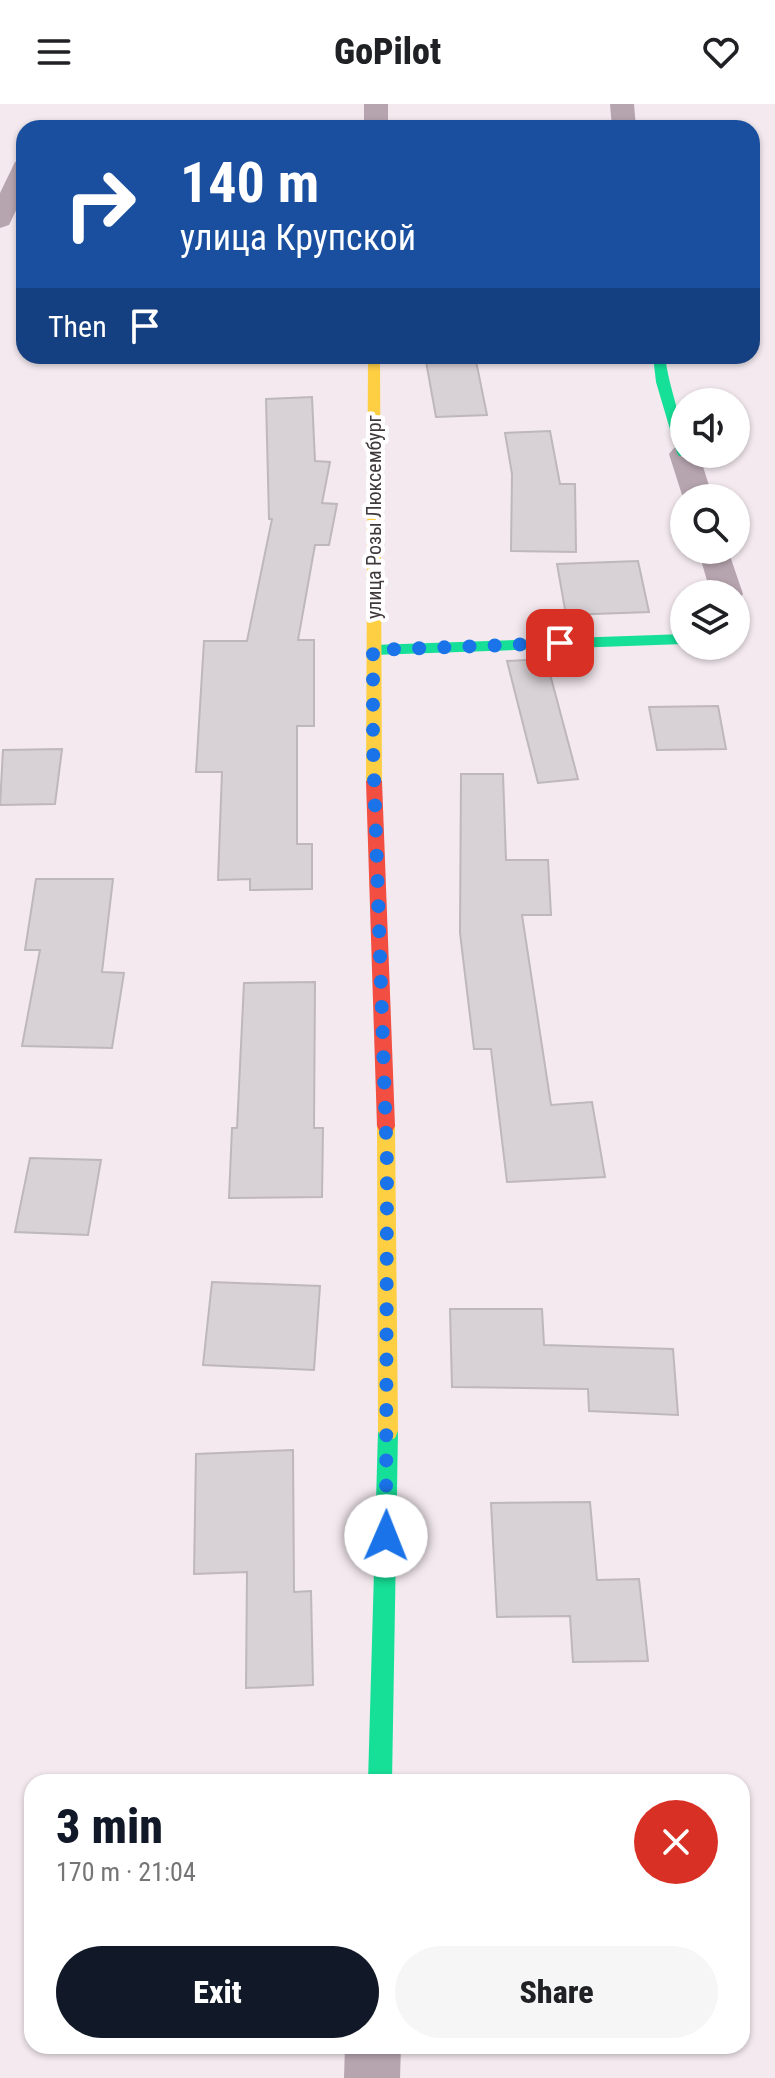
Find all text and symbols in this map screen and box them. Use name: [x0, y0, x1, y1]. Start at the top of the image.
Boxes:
icon: menu: [32, 30, 76, 74]
icon: heart: [699, 30, 743, 74]
text: GoPilot: [334, 31, 441, 73]
text: 140 m: [180, 150, 319, 216]
icon: right: [48, 152, 152, 256]
text: улица Крупской: [180, 217, 416, 259]
icon: arrive: [123, 304, 167, 348]
text: Then: [48, 309, 107, 344]
map controls: [670, 388, 750, 660]
button: sound: [670, 388, 750, 468]
street label: улица Розы Люксембург: [362, 415, 386, 619]
button: search: [670, 484, 750, 564]
button: layers: [670, 580, 750, 660]
pin: [526, 609, 594, 677]
icon: arrive: [538, 621, 582, 665]
position arrow: [344, 1494, 428, 1578]
text: 3 min: [56, 1798, 163, 1855]
button: close: [634, 1800, 718, 1884]
text: 170 m · 21:04: [56, 1857, 196, 1887]
button: Exit: [56, 1946, 379, 2038]
button: Share: [395, 1946, 718, 2038]

